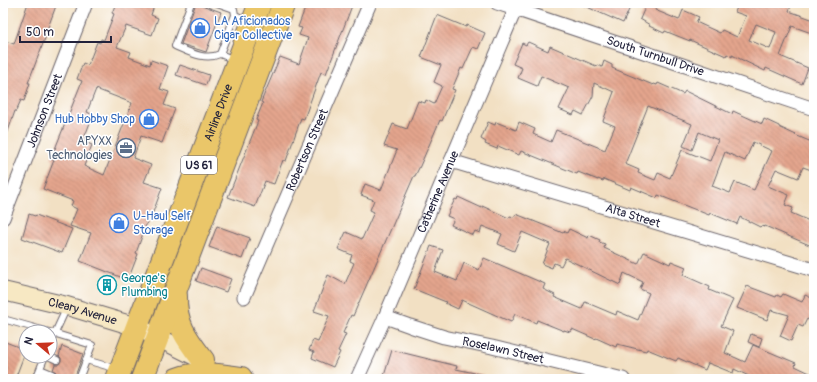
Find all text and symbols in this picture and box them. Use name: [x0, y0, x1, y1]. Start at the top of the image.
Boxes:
place label: LA Aficionados Cigar Collective: [214, 14, 292, 43]
shop icon: LA Aficionados Cigar Collective: [189, 17, 211, 39]
scale bar: [20, 18, 111, 44]
text: 50 m: [26, 25, 54, 40]
street label: South Turnbull Drive: [604, 33, 706, 80]
street label: Johnson Street: [24, 72, 66, 150]
street label: Airline Drive: [201, 82, 237, 144]
street label: Robertson Street: [283, 107, 332, 194]
shop icon: Hub Hobby Shop: [138, 108, 160, 130]
place label: Hub Hobby Shop: [54, 112, 135, 127]
place label: APYXX Technologies: [46, 134, 113, 163]
office icon: APYXX Technologies: [115, 137, 137, 159]
street label: Catherine Avenue: [414, 149, 463, 235]
road number: US 61: [181, 156, 217, 174]
street label: Alta Street: [604, 201, 662, 231]
place label: U-Haul Self Storage: [133, 209, 191, 238]
shop icon: U-Haul Self Storage: [108, 212, 130, 234]
place label: George's Plumbing: [121, 271, 168, 300]
building icon: George's Plumbing: [96, 274, 118, 296]
street label: Cleary Avenue: [47, 295, 119, 329]
north arrow: [18, 324, 58, 364]
street label: Roselawn Street: [461, 334, 546, 367]
text: N: [22, 335, 37, 347]

